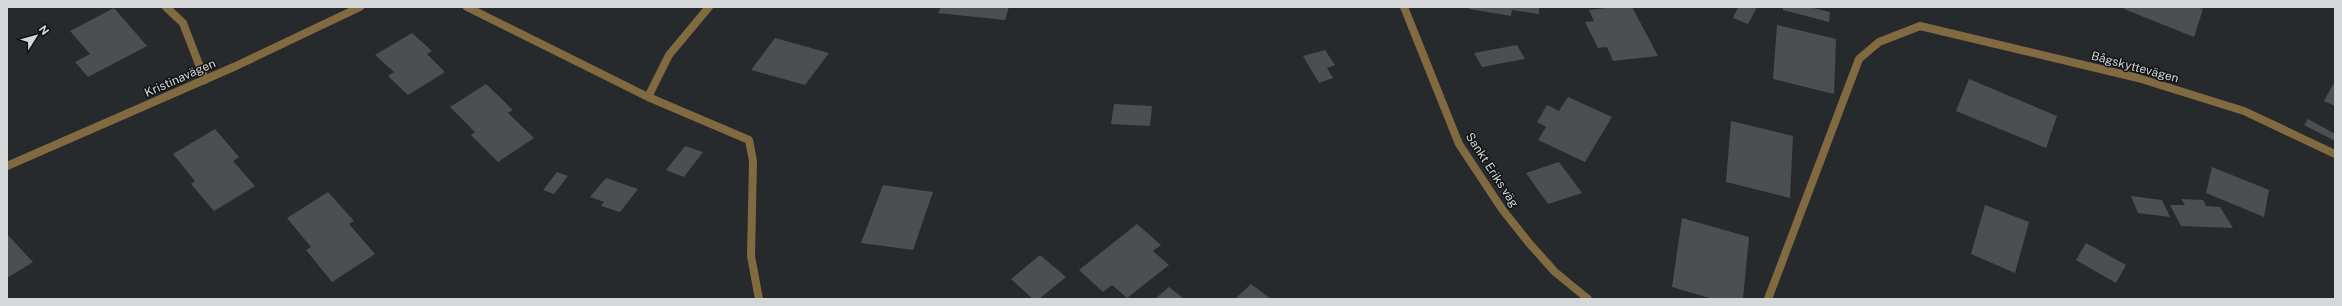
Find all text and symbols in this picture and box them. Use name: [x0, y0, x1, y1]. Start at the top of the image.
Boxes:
north arrow: [16, 16, 56, 56]
text: N: [37, 23, 51, 37]
street label: Bågskyttevägen: [2090, 49, 2180, 85]
street label: Kristinavägen: [142, 56, 218, 100]
street label: Sankt Eriks väg: [1463, 130, 1521, 210]

